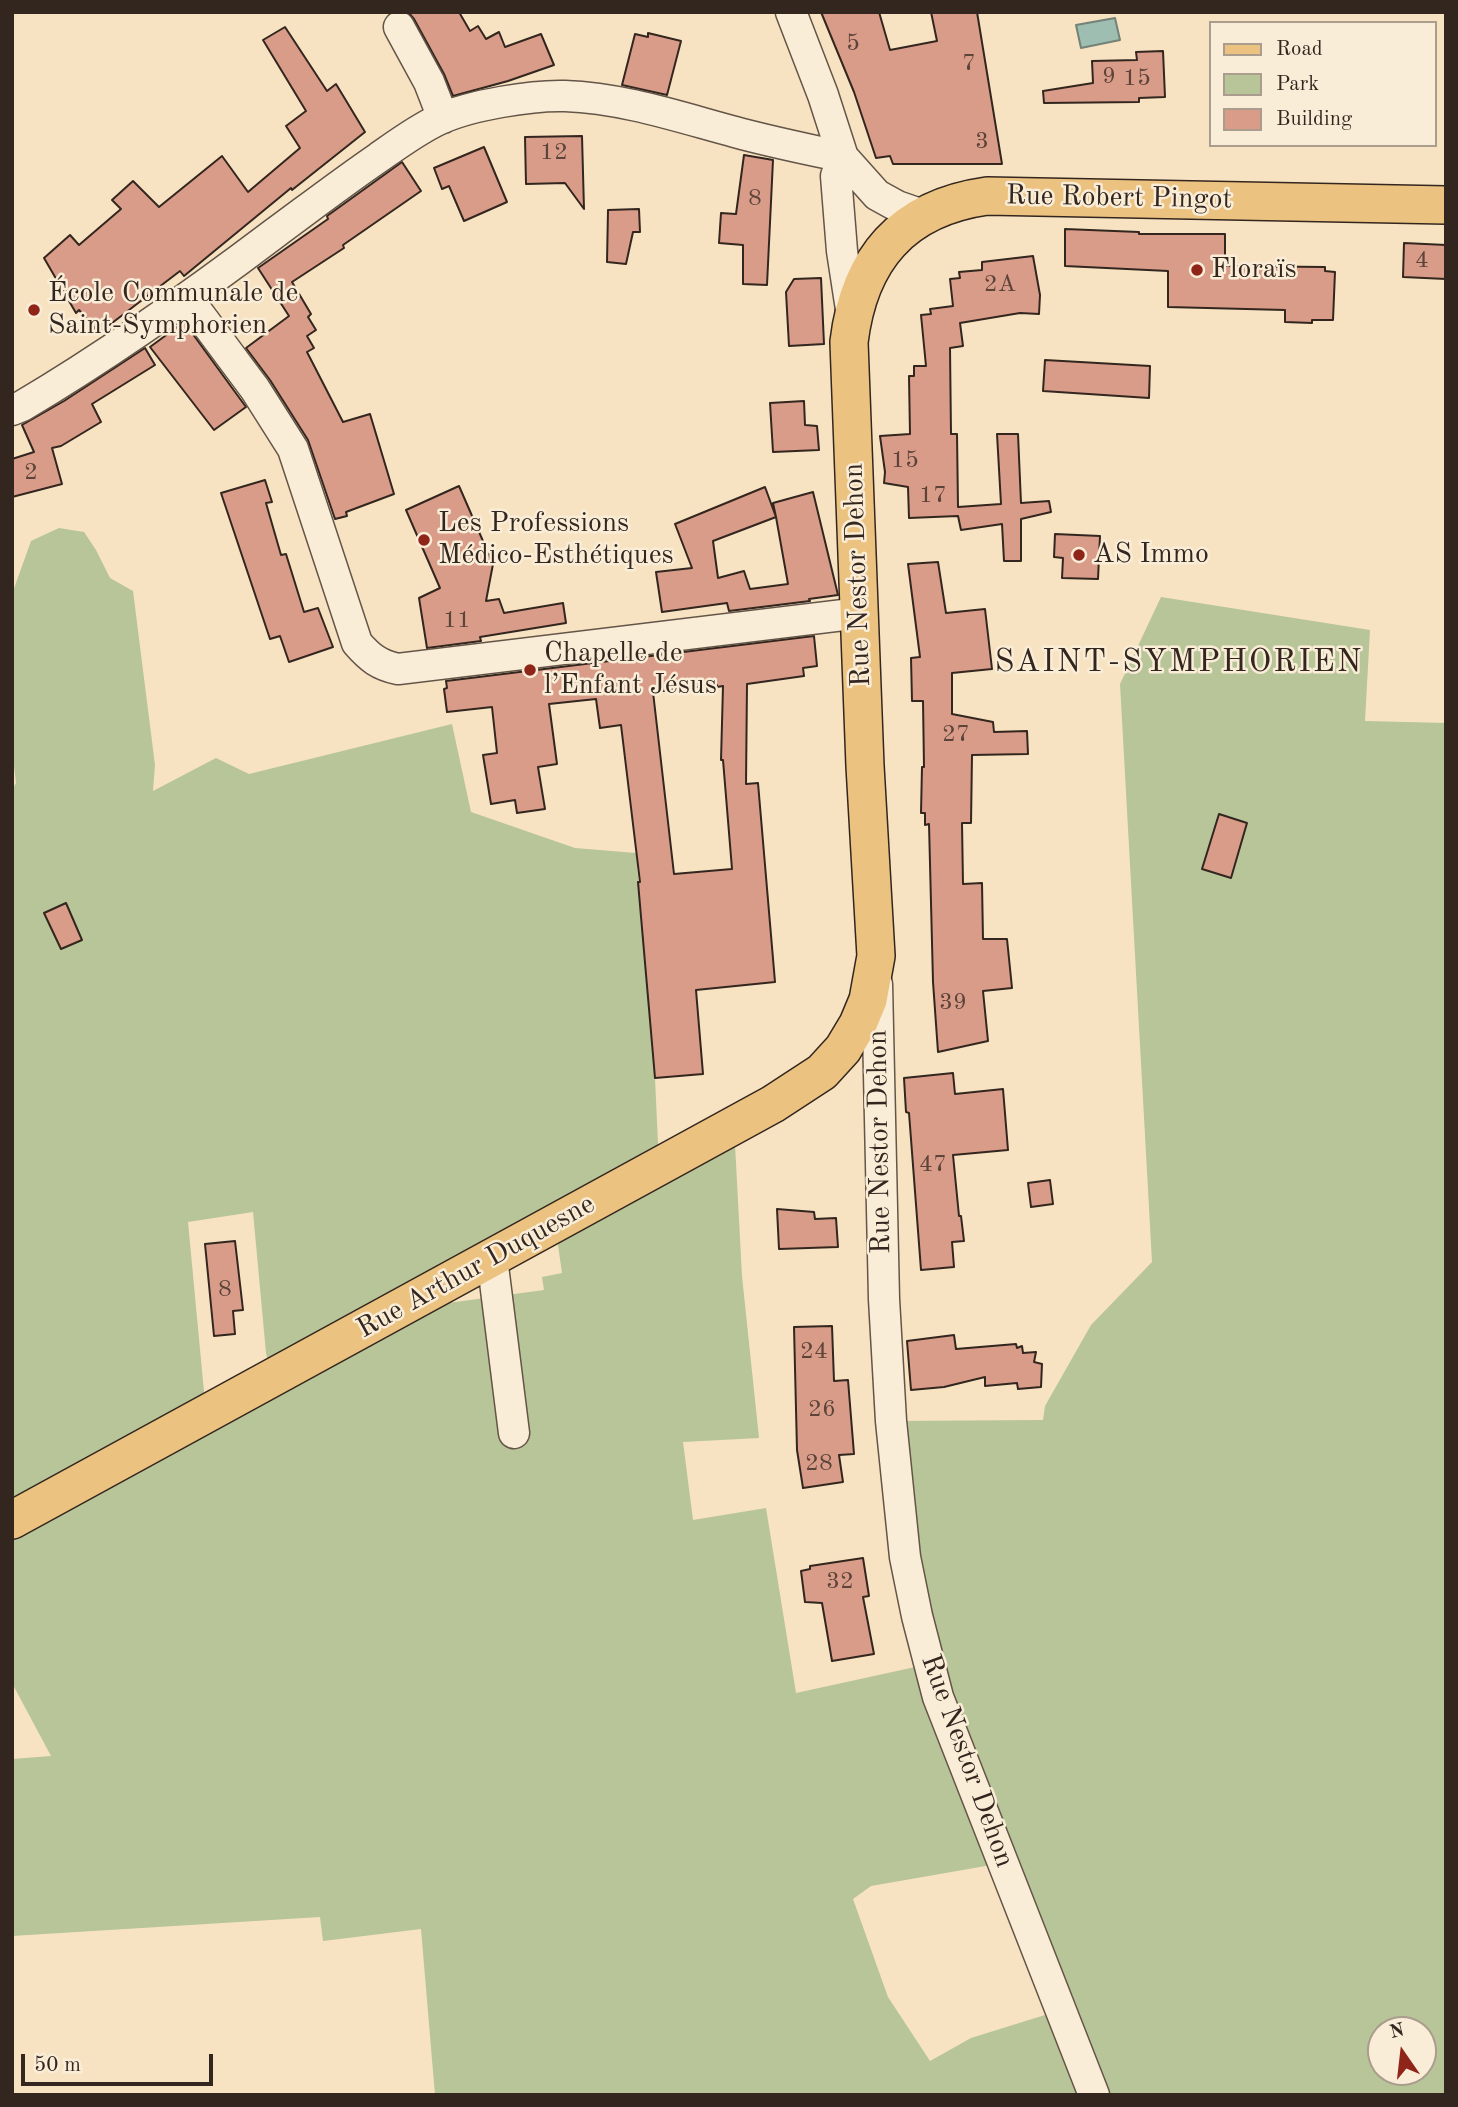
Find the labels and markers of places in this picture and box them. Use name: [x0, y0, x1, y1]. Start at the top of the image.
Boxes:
place label: Floraïs: [1211, 253, 1297, 287]
marker: Floraïs: [1189, 262, 1205, 278]
place label: École Communale de Saint-Symphorien: [48, 277, 298, 343]
marker: École Communale de Saint-Symphorien: [26, 302, 42, 318]
place label: Les Professions Médico-Esthétiques: [438, 507, 674, 573]
marker: Les Professions Médico-Esthétiques: [416, 532, 432, 548]
place label: AS Immo: [1093, 538, 1209, 572]
marker: AS Immo: [1071, 547, 1087, 563]
place label: Chapelle de l’Enfant Jésus: [544, 637, 717, 703]
marker: Chapelle de l’Enfant Jésus: [522, 662, 538, 678]

